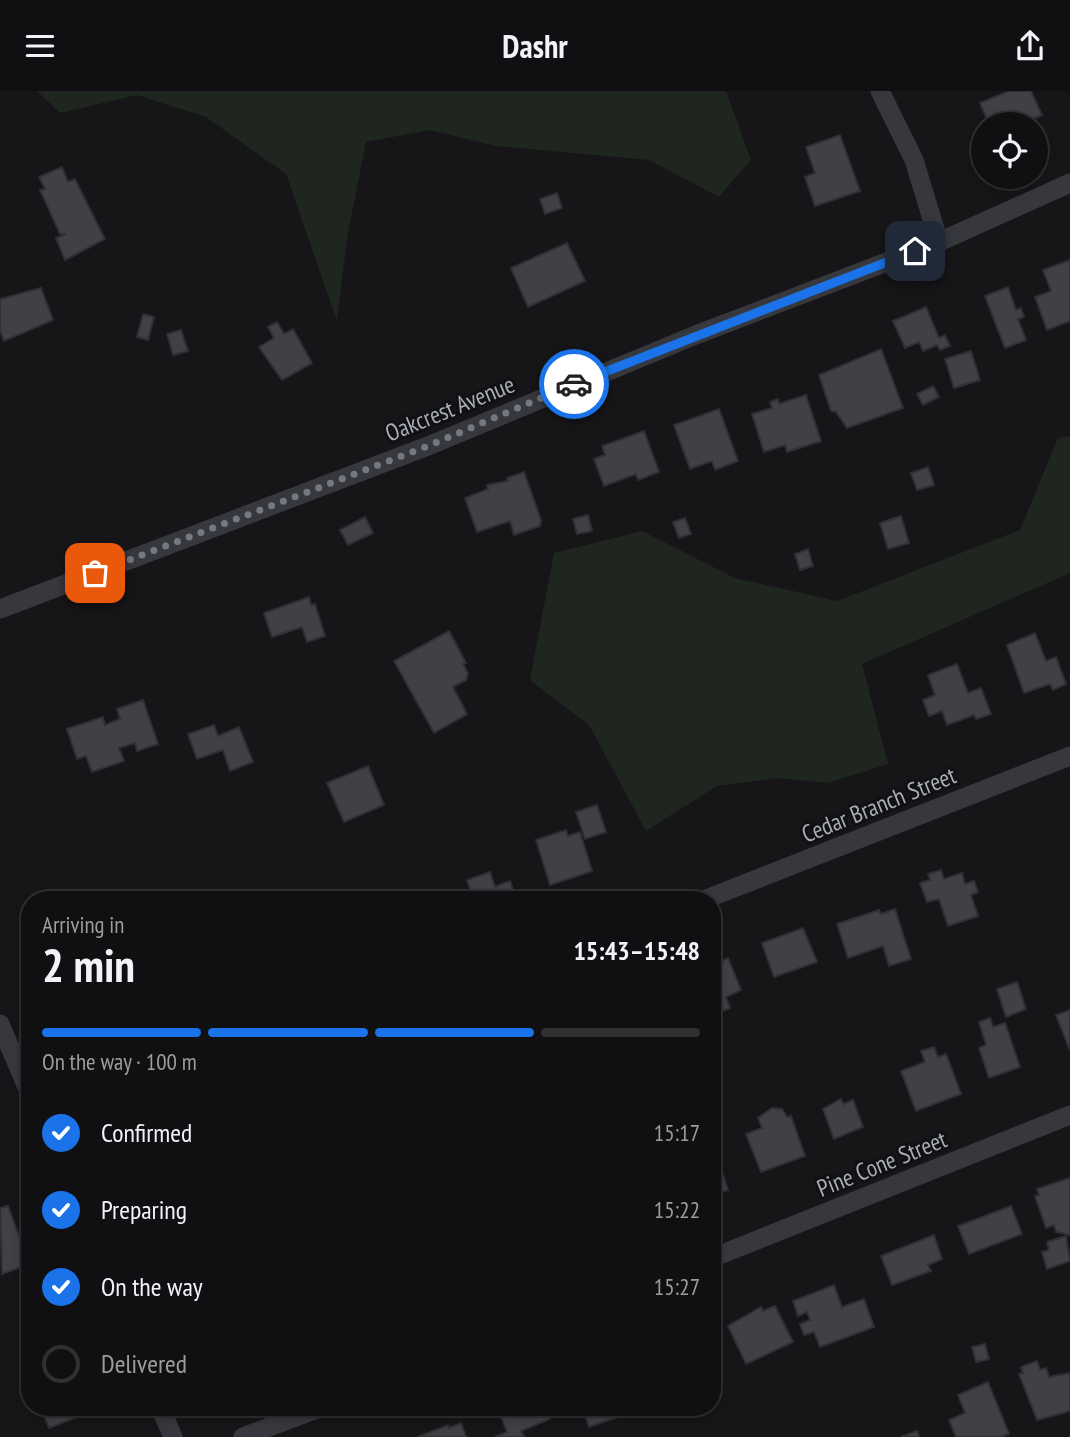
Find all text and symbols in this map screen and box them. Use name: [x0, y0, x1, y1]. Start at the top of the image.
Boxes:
text: Dashr: [502, 25, 568, 67]
icon: menu: [21, 27, 59, 65]
icon: share: [1011, 27, 1049, 65]
map controls: [971, 112, 1048, 189]
button: locate: [971, 112, 1048, 189]
pin: [885, 221, 945, 281]
icon: home: [896, 232, 934, 270]
courier: [539, 349, 609, 419]
icon: car: [555, 365, 593, 403]
street label: Oakcrest Avenue: [381, 369, 519, 449]
pin: [65, 543, 125, 603]
icon: bag: [76, 554, 114, 592]
street label: Cedar Branch Street: [797, 759, 961, 850]
text: Arriving in: [42, 910, 124, 939]
text: 15:43–15:48: [573, 934, 700, 967]
text: 2 min: [42, 935, 135, 995]
text: On the way · 100 m: [42, 1047, 197, 1076]
icon: check: [42, 1114, 80, 1152]
text: Confirmed: [101, 1116, 192, 1149]
text: 15:17: [654, 1118, 700, 1147]
street label: Pine Cone Street: [812, 1123, 952, 1204]
icon: check: [42, 1191, 80, 1229]
text: Preparing: [101, 1193, 187, 1226]
text: 15:22: [654, 1195, 700, 1224]
icon: check: [42, 1268, 80, 1306]
text: On the way: [101, 1270, 203, 1303]
text: 15:27: [654, 1272, 700, 1301]
text: Delivered: [101, 1347, 187, 1380]

